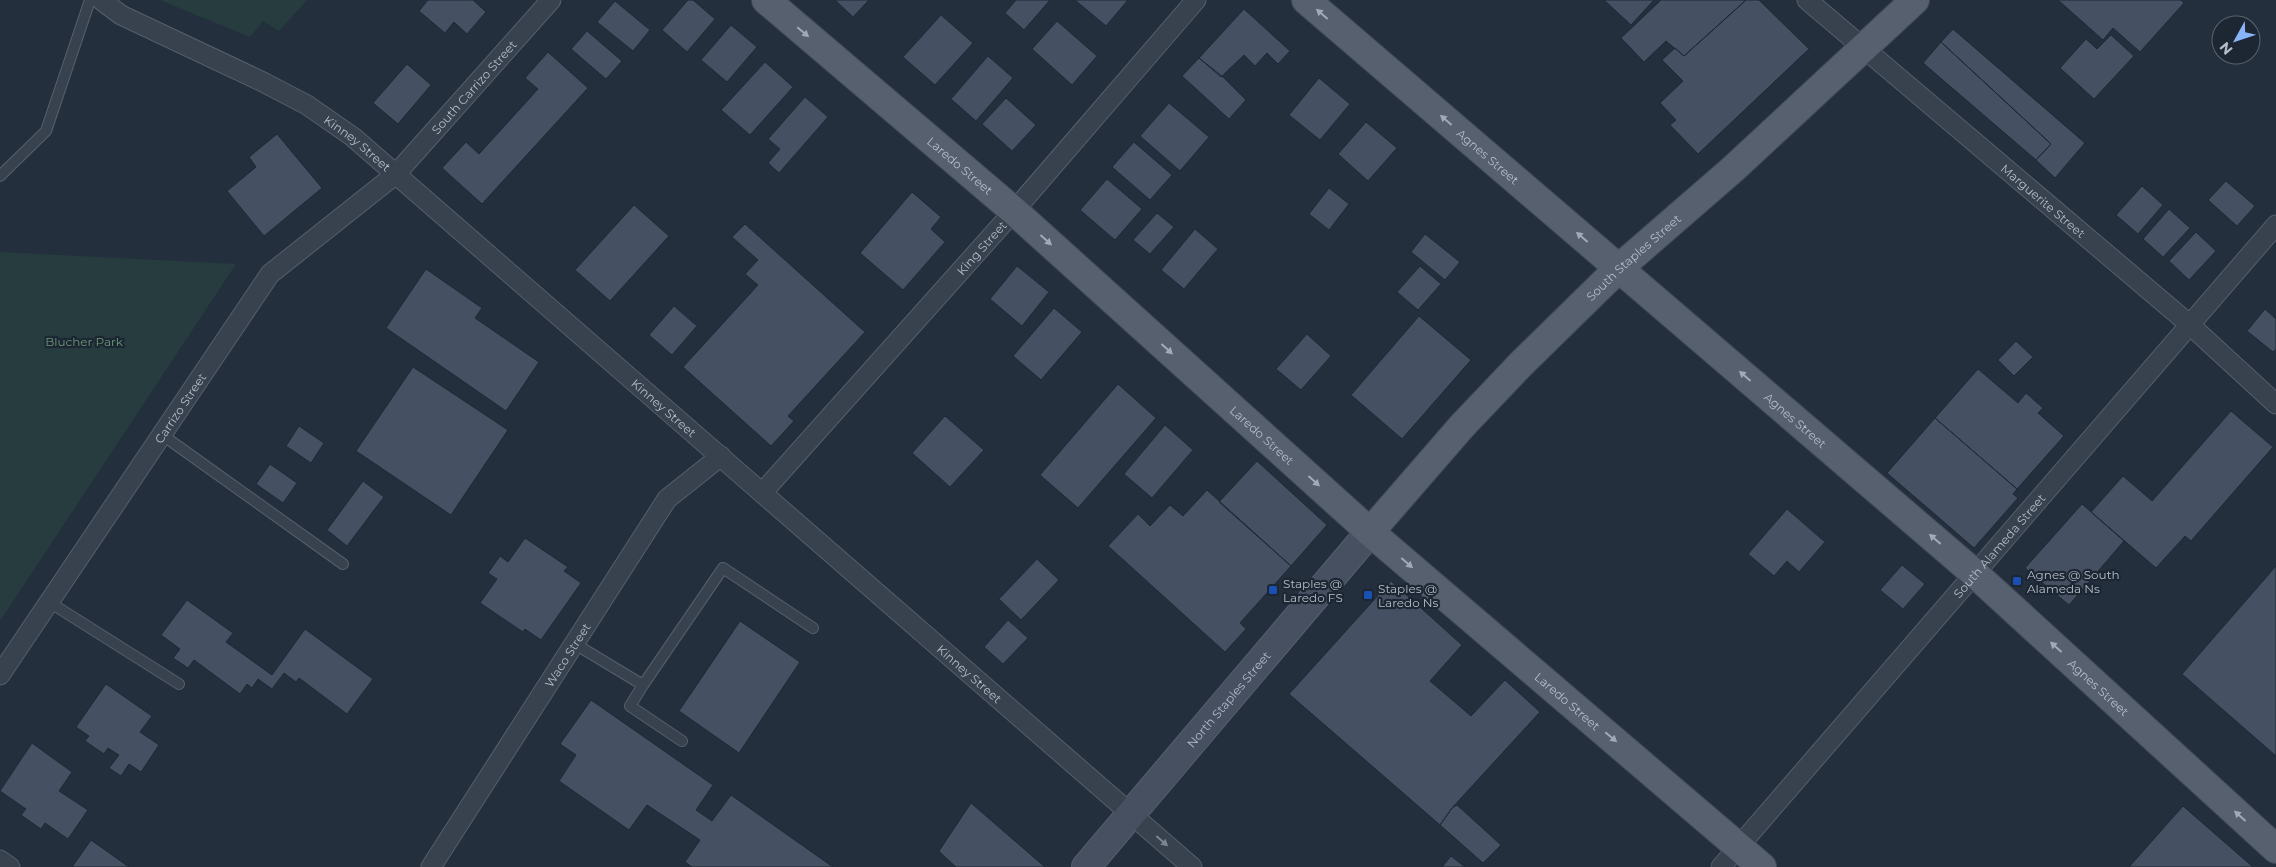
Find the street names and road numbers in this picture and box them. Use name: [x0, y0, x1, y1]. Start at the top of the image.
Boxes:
street label: South Carrizo Street: [428, 37, 519, 137]
street label: Kinney Street: [321, 112, 394, 174]
street label: Agnes Street: [1454, 125, 1523, 187]
street label: Laredo Street: [924, 133, 996, 197]
street label: Marguerite Street: [1998, 161, 2089, 241]
street label: South Staples Street: [1583, 210, 1684, 304]
street label: King Street: [953, 217, 1009, 278]
street label: Carrizo Street: [151, 370, 209, 446]
street label: Kinney Street: [628, 375, 700, 440]
street label: Agnes Street: [1761, 389, 1830, 451]
street label: Laredo Street: [1227, 402, 1298, 468]
street label: South Alameda Street: [1950, 490, 2048, 601]
street label: Waco Street: [541, 620, 593, 690]
street label: Kinney Street: [934, 641, 1005, 706]
street label: North Staples Street: [1183, 648, 1273, 750]
street label: Agnes Street: [2065, 655, 2132, 719]
street label: Laredo Street: [1532, 669, 1604, 733]

